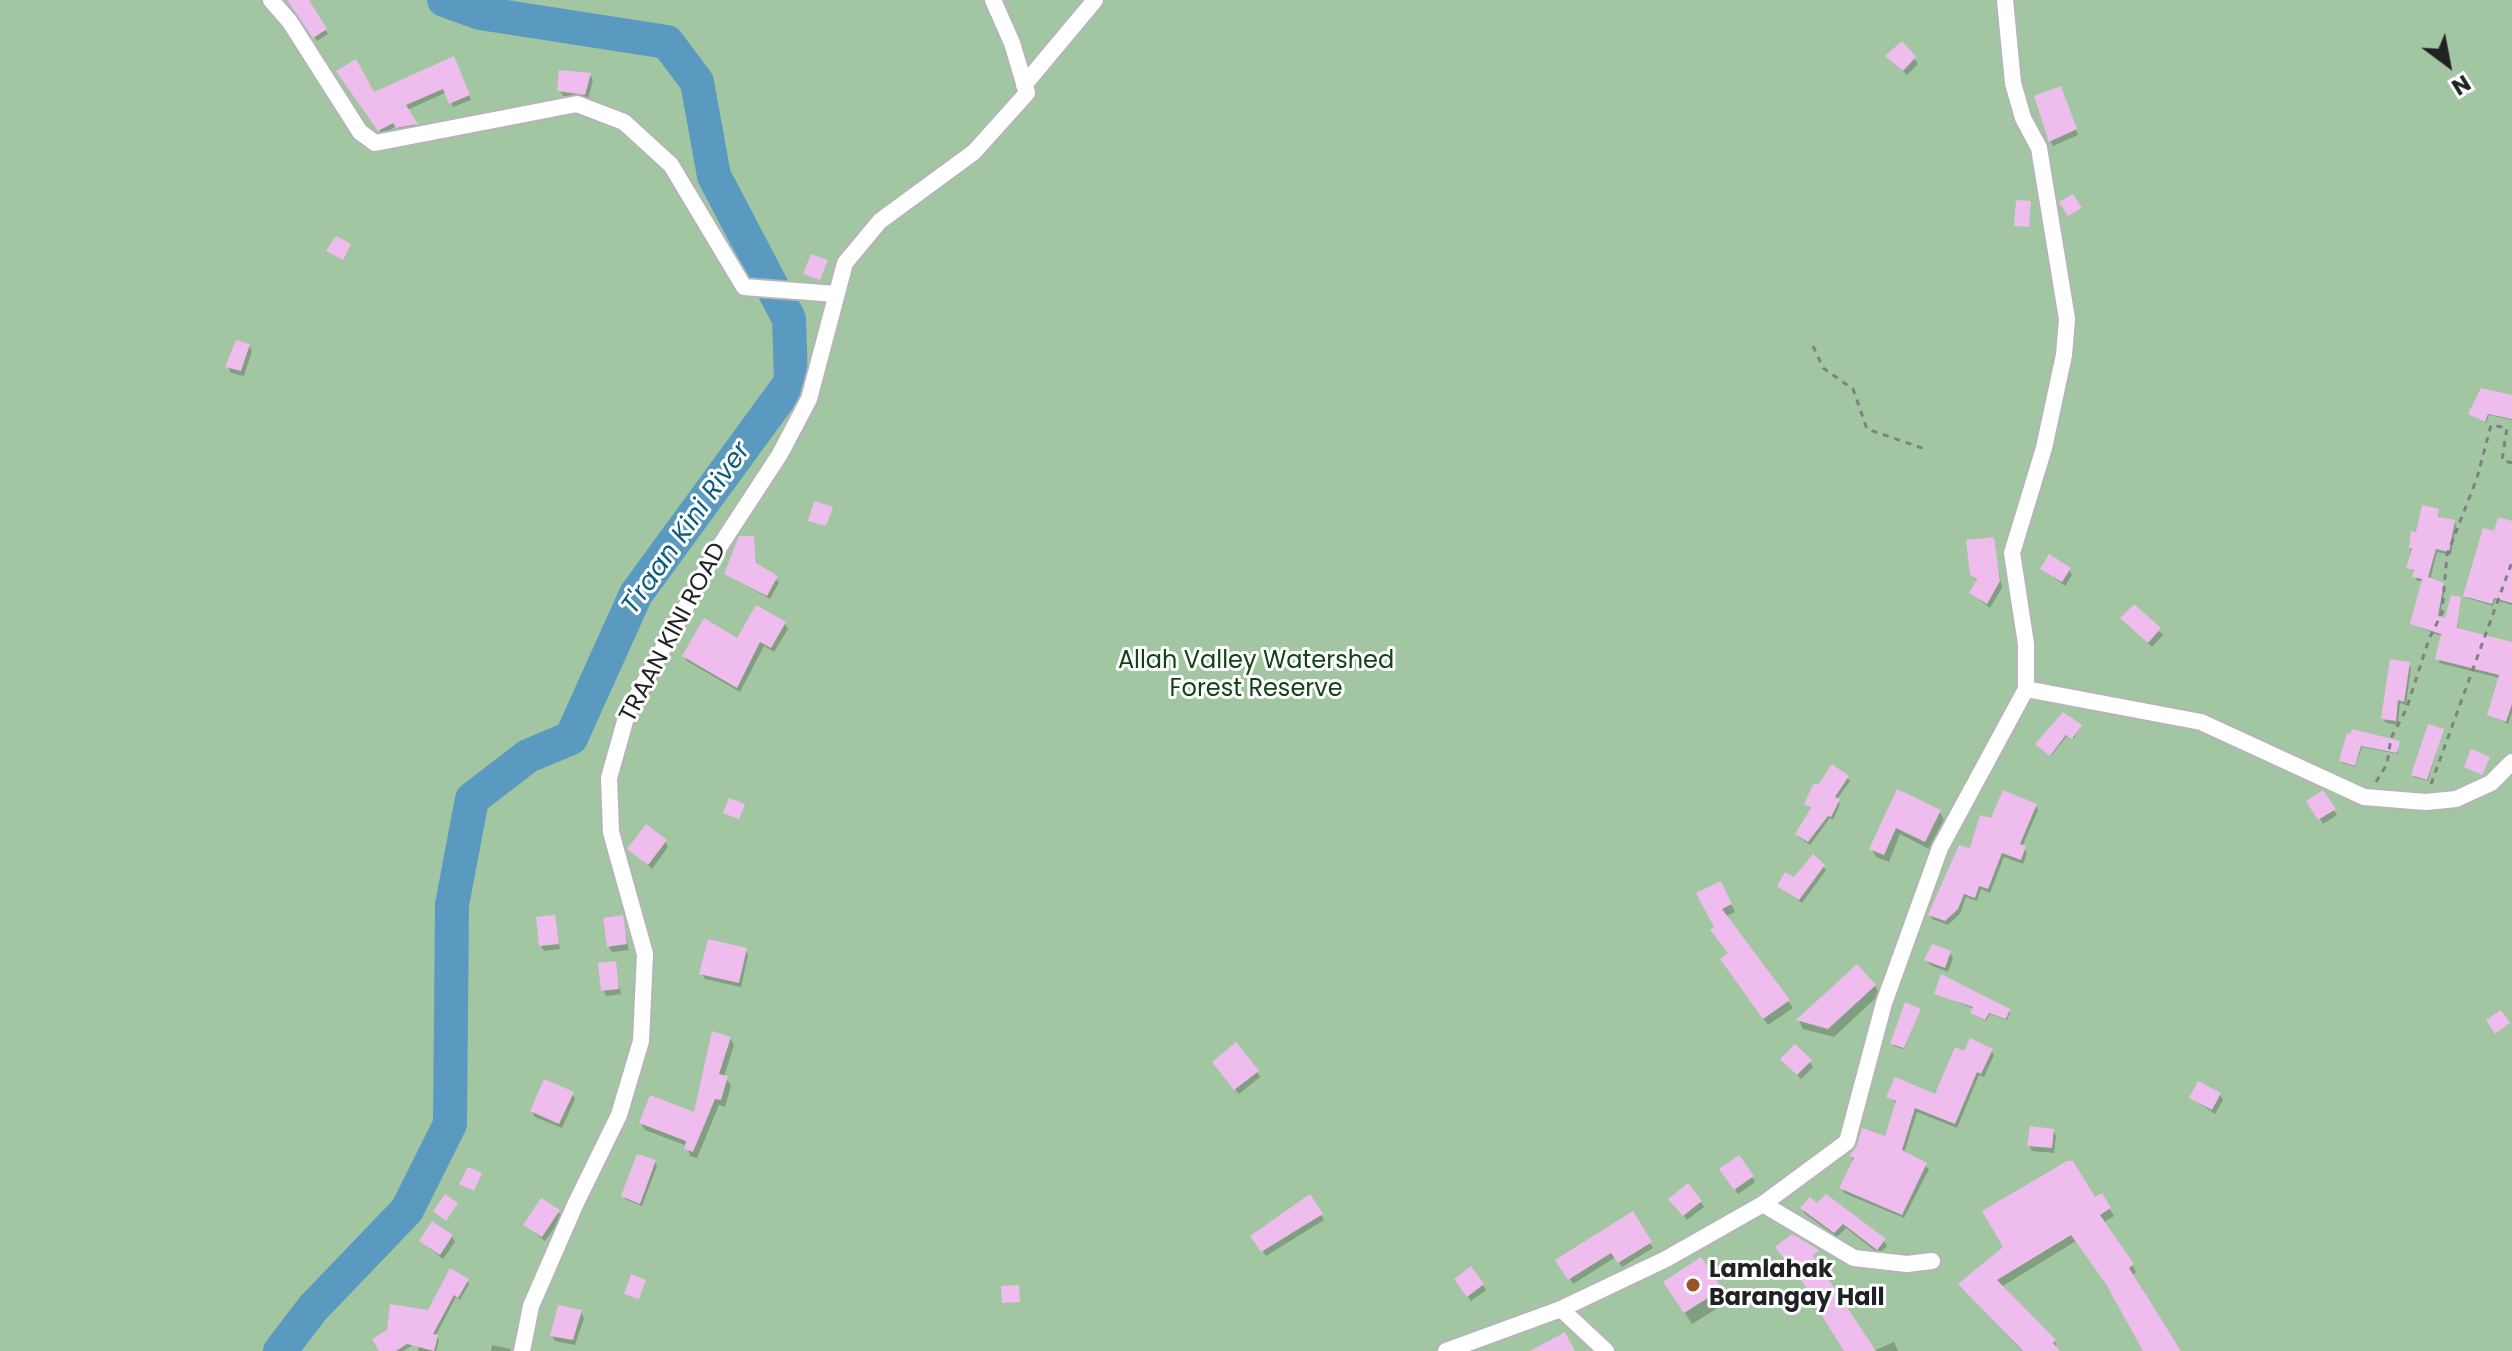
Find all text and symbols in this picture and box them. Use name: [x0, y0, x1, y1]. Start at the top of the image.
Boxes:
north arrow: [2408, 24, 2488, 104]
text: N: [2446, 67, 2476, 102]
water label: T'raan Kini River: [616, 437, 758, 621]
street label: TRAAN KINI ROAD: [615, 538, 733, 728]
park label: Allah Valley Watershed Forest Reserve: [1118, 648, 1394, 704]
place label: Lamlahak Barangay Hall: [1709, 1257, 1885, 1313]
marker: Lamlahak Barangay Hall: [1684, 1276, 1702, 1294]

